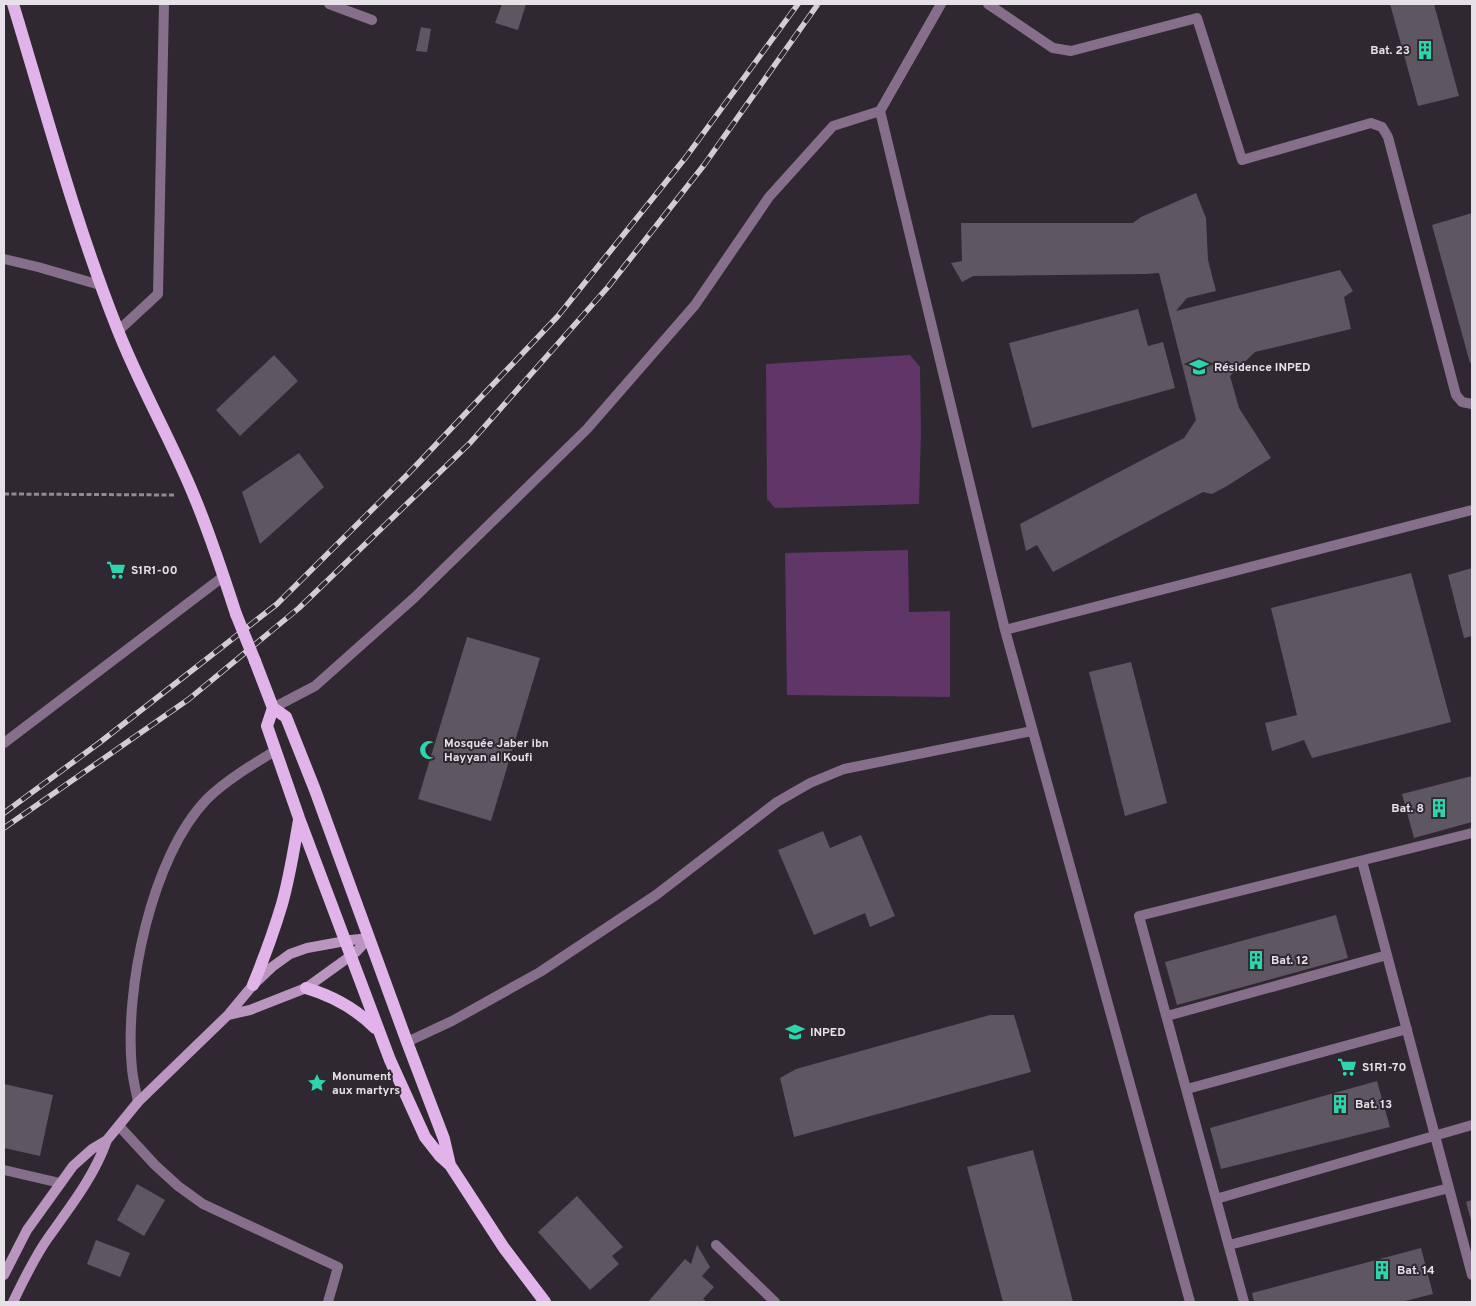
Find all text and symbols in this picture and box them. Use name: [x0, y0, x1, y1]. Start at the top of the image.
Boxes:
building icon: Bat. 23: [1414, 39, 1436, 61]
place label: Bat. 23: [1370, 43, 1410, 59]
school or university icon: Résidence INPED: [1188, 356, 1210, 378]
place label: Résidence INPED: [1214, 360, 1311, 376]
supermarket icon: S1R1-00: [105, 559, 127, 581]
place label: S1R1-00: [131, 563, 178, 579]
place label: Mosquée Jaber ibn Hayyan al Koufi: [444, 736, 549, 766]
mosque icon: Mosquée Jaber ibn Hayyan al Koufi: [418, 739, 440, 761]
building icon: Bat. 8: [1428, 797, 1450, 819]
place label: Bat. 8: [1391, 801, 1424, 817]
building icon: Bat. 12: [1245, 949, 1267, 971]
place label: Bat. 12: [1271, 953, 1308, 969]
school or university icon: INPED: [784, 1021, 806, 1043]
place label: INPED: [810, 1025, 846, 1041]
supermarket icon: S1R1-70: [1336, 1056, 1358, 1078]
place label: S1R1-70: [1362, 1060, 1407, 1076]
place label: Monument aux martyrs: [332, 1069, 400, 1099]
place icon: Monument aux martyrs: [306, 1072, 328, 1094]
building icon: Bat. 13: [1329, 1093, 1351, 1115]
place label: Bat. 13: [1355, 1097, 1392, 1113]
building icon: Bat. 14: [1371, 1259, 1393, 1281]
place label: Bat. 14: [1397, 1263, 1435, 1279]

